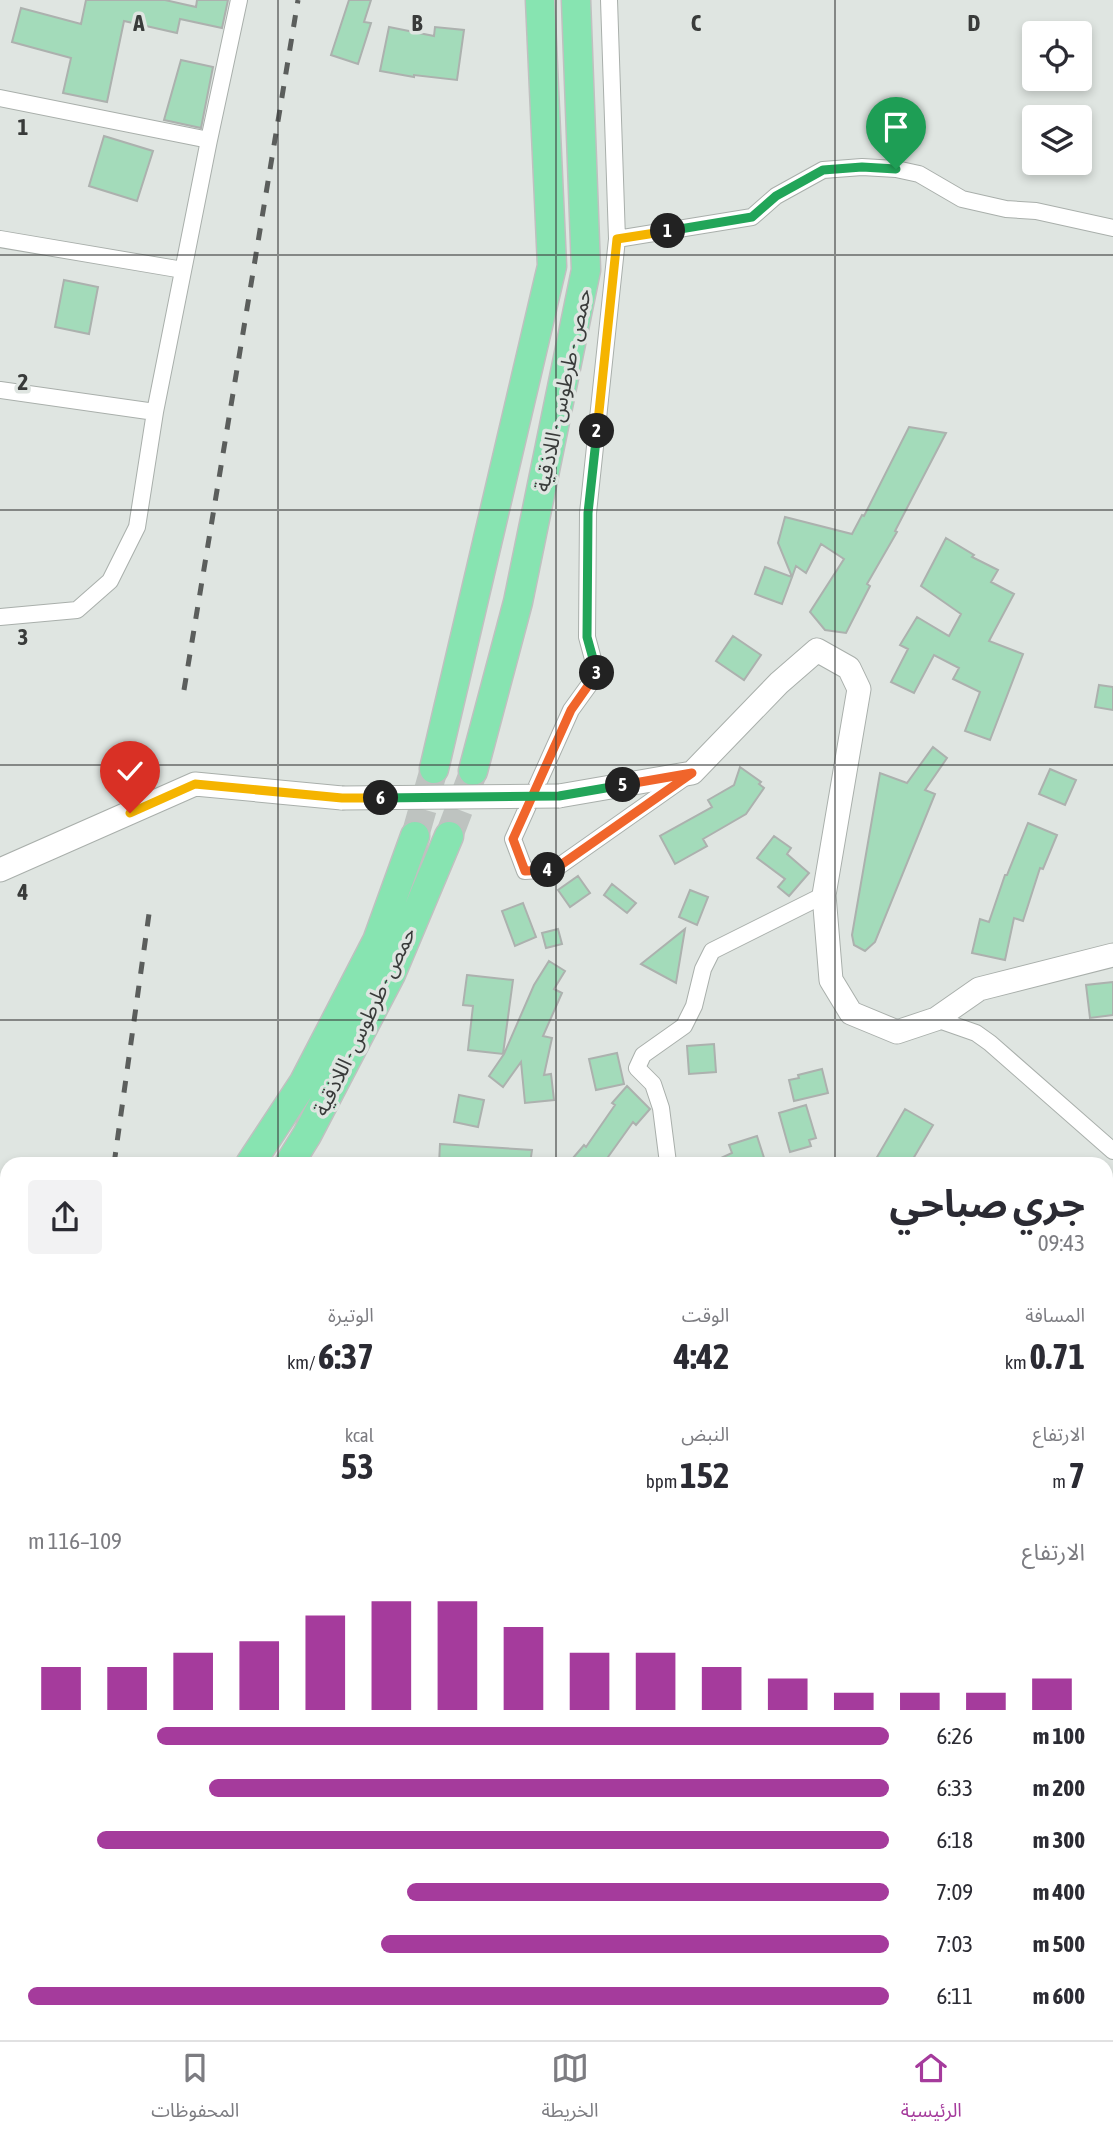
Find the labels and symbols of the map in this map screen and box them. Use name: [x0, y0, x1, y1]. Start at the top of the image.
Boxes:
text: A: [132, 10, 145, 36]
text: B: [412, 10, 423, 36]
text: C: [691, 10, 702, 36]
text: D: [968, 10, 981, 36]
pin: [866, 97, 926, 169]
text: 1: [18, 114, 29, 140]
pin: 1: [650, 214, 686, 248]
street label: حمص - طرطوس - اللاذقية: [529, 286, 596, 494]
text: 2: [18, 369, 28, 395]
pin: 2: [580, 414, 614, 448]
text: 3: [18, 624, 28, 650]
pin: 3: [580, 656, 614, 690]
pin: [100, 741, 160, 813]
pin: 5: [606, 768, 640, 802]
pin: 6: [364, 780, 398, 816]
pin: 4: [530, 852, 566, 888]
text: 4: [17, 879, 29, 905]
street label: حمص - طرطوس - اللاذقية: [308, 923, 421, 1120]

